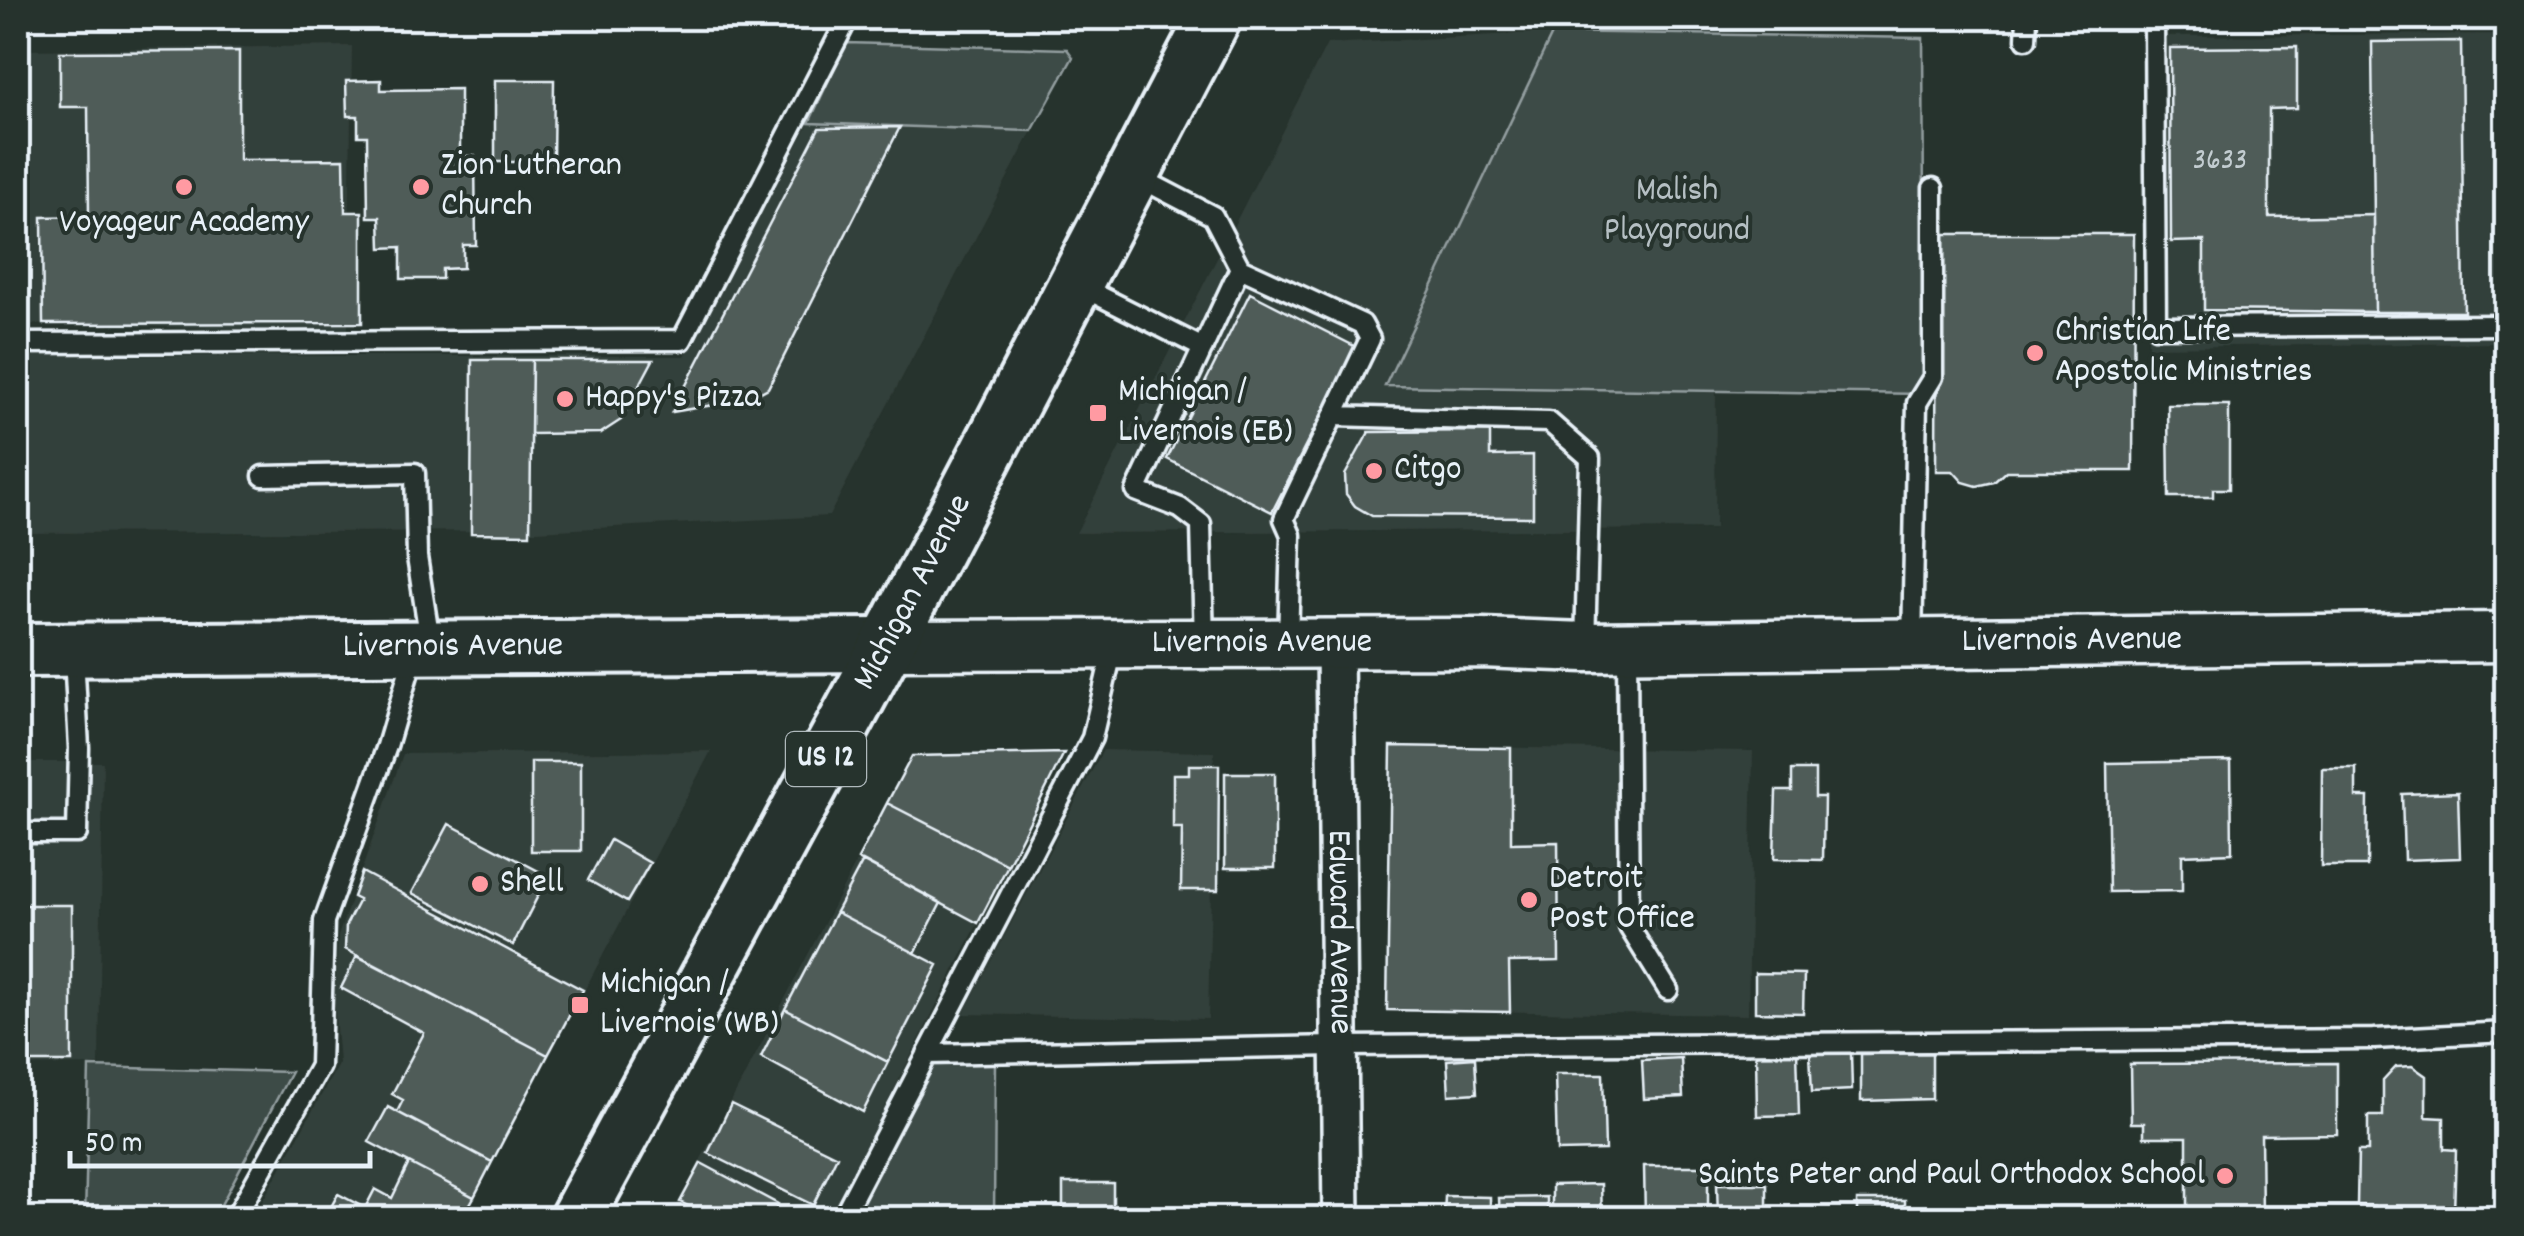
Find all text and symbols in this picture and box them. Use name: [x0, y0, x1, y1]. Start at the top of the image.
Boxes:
house number: 3633: [2193, 141, 2247, 184]
place label: Zion Lutheran Church: [441, 142, 622, 232]
park label: Malish Playground: [1604, 167, 1750, 257]
marker: Voyageur Academy: [173, 176, 195, 198]
marker: Zion Lutheran Church: [410, 176, 432, 198]
place label: Voyageur Academy: [59, 199, 310, 249]
place label: Christian Life Apostolic Ministries: [2055, 308, 2313, 398]
marker: Christian Life Apostolic Ministries: [2024, 342, 2046, 364]
place label: Michigan / Livernois (EB): [1118, 368, 1293, 458]
place label: Happy's Pizza: [585, 374, 761, 424]
marker: Happy's Pizza: [554, 388, 576, 410]
marker: Michigan / Livernois (EB): [1087, 402, 1109, 424]
place label: Citgo: [1394, 446, 1462, 496]
marker: Citgo: [1363, 460, 1385, 482]
street label: Michigan Avenue: [842, 486, 986, 700]
street label: Livernois Avenue: [1961, 616, 2182, 668]
street label: Livernois Avenue: [1152, 618, 1372, 669]
street label: Livernois Avenue: [343, 622, 563, 673]
road number: US 12: [786, 732, 866, 786]
street label: Edward Avenue: [1312, 829, 1364, 1035]
place label: Detroit Post Office: [1549, 855, 1695, 945]
place label: Shell: [500, 859, 564, 909]
marker: Shell: [469, 873, 491, 895]
marker: Detroit Post Office: [1518, 889, 1540, 911]
place label: Michigan / Livernois (WB): [600, 960, 779, 1050]
marker: Michigan / Livernois (WB): [569, 994, 591, 1016]
scale bar: [70, 1106, 370, 1168]
text: 50 m: [85, 1124, 143, 1167]
place label: Saints Peter and Paul Orthodox School: [1698, 1151, 2205, 1201]
marker: Saints Peter and Paul Orthodox School: [2214, 1165, 2236, 1187]

